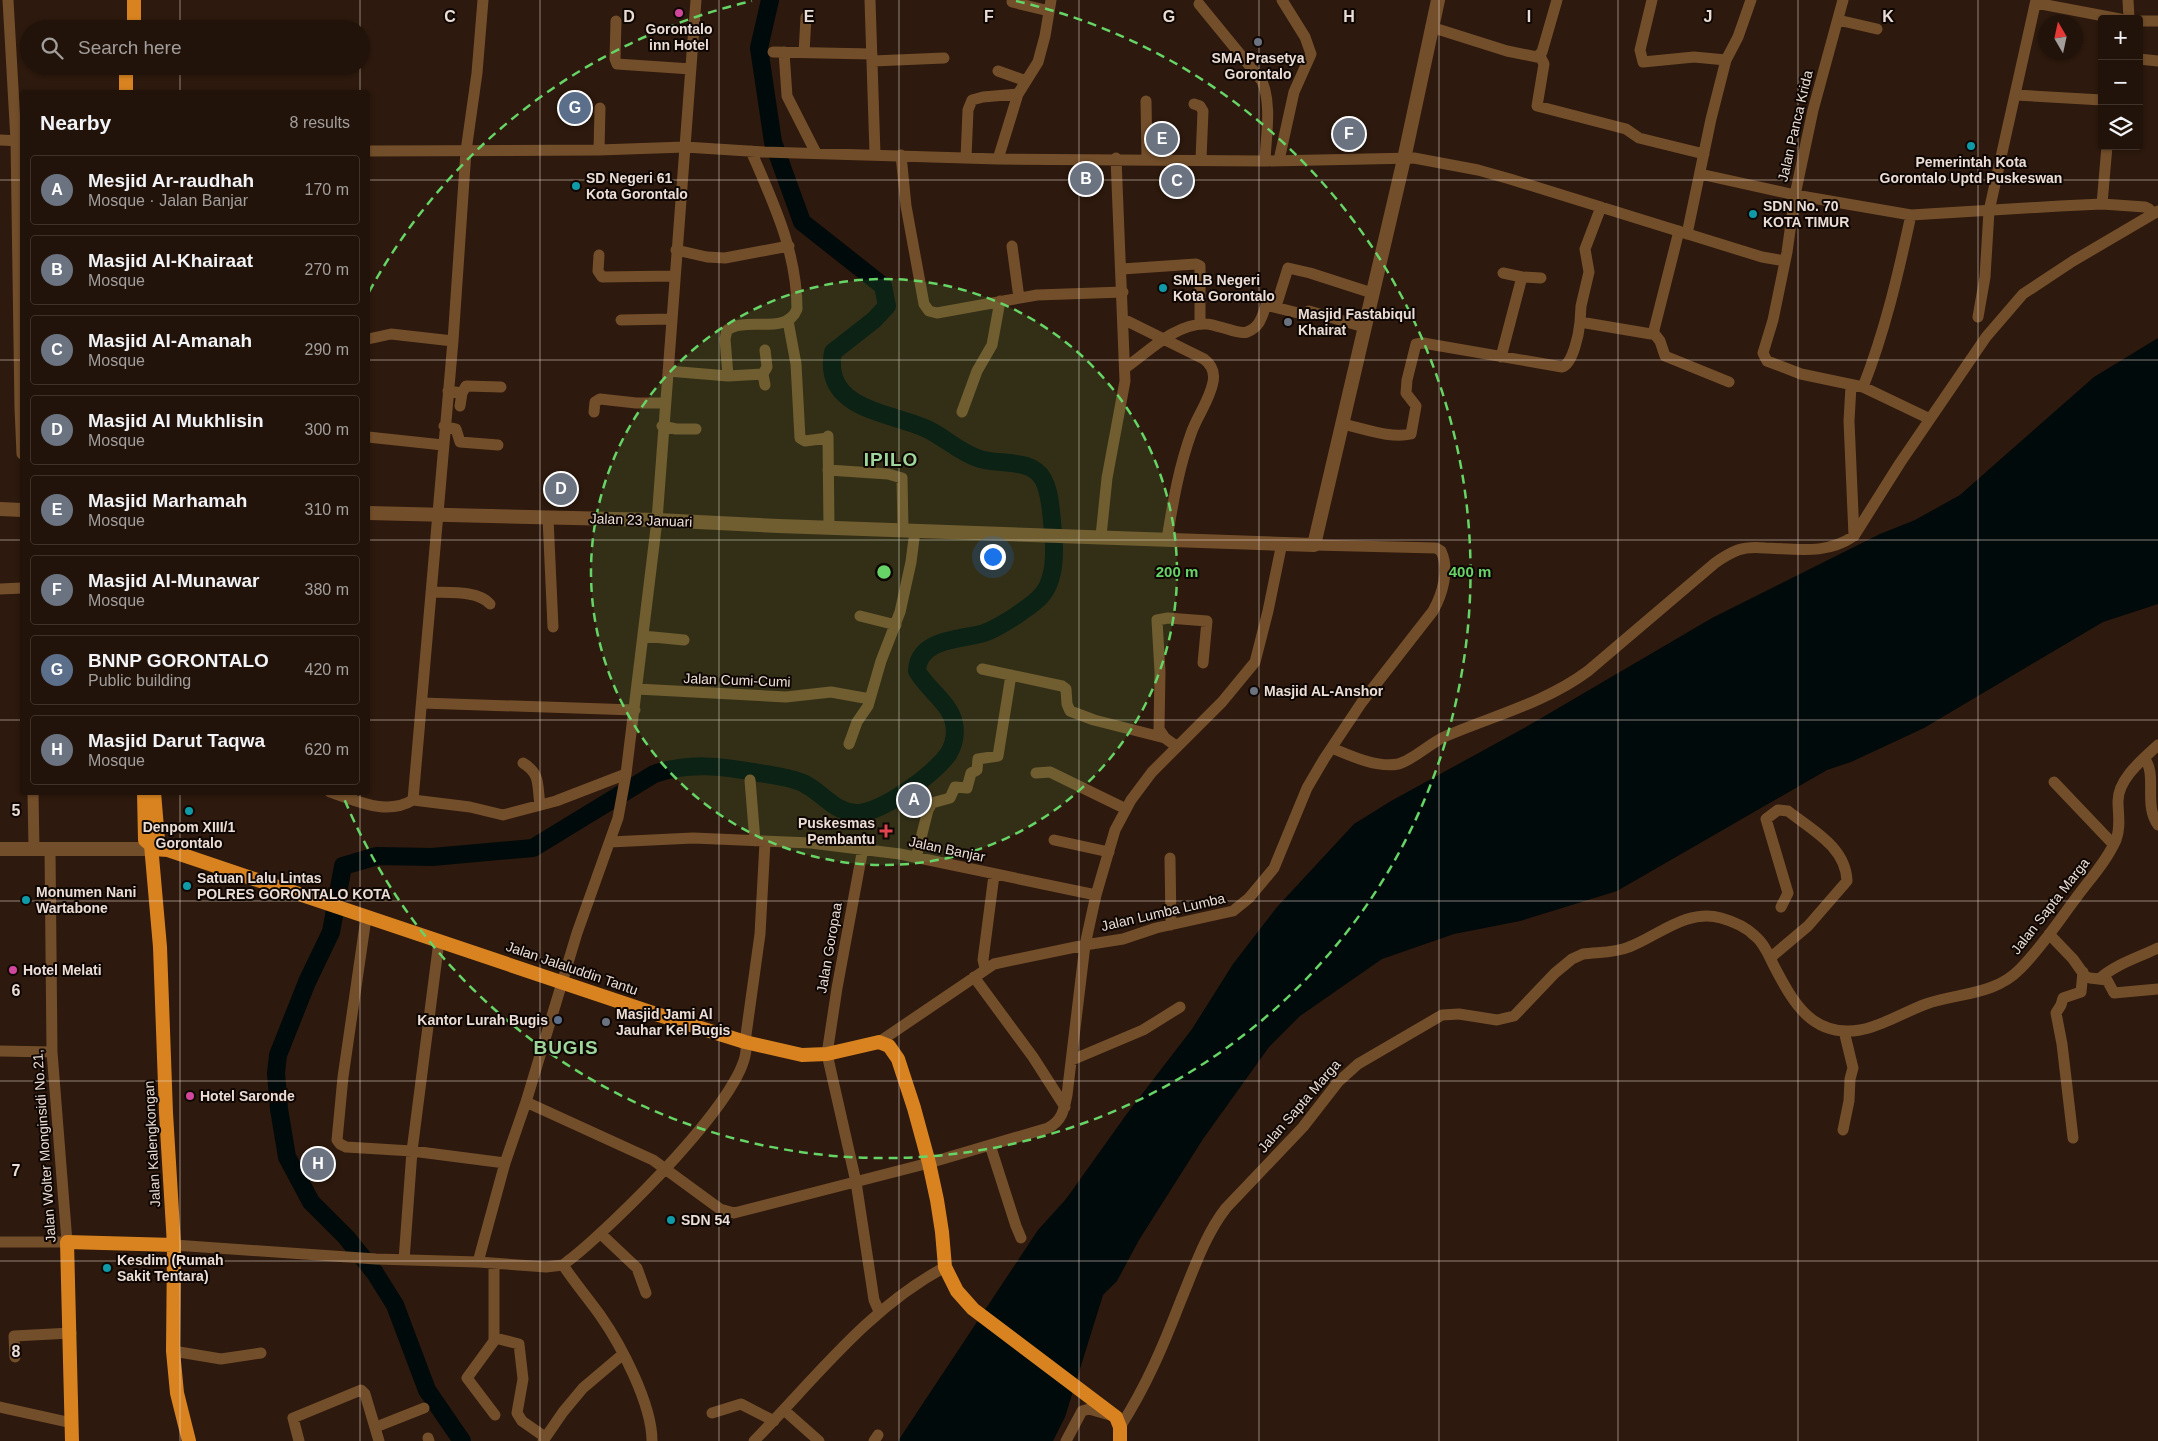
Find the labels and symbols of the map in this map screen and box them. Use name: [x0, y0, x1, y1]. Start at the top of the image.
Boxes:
marker: Gorontalo inn Hotel: [673, 7, 685, 19]
text: C: [444, 8, 456, 25]
text: D: [623, 8, 635, 25]
text: E: [804, 8, 815, 25]
text: F: [984, 8, 994, 25]
text: G: [1163, 8, 1175, 25]
text: H: [1343, 8, 1355, 25]
text: I: [1527, 8, 1531, 25]
text: J: [1704, 8, 1712, 25]
text: K: [1882, 8, 1894, 25]
north arrow: [2038, 15, 2083, 60]
place label: Gorontalo inn Hotel: [646, 21, 712, 53]
marker: SMA Prasetya Gorontalo: [1252, 36, 1264, 48]
place label: SMA Prasetya Gorontalo: [1212, 50, 1305, 82]
street label: Jalan Panca Krida: [1774, 69, 1816, 183]
pin: G: [559, 89, 591, 127]
pin: F: [1333, 115, 1365, 153]
pin: E: [1146, 120, 1178, 158]
marker: Pemerintah Kota Gorontalo Uptd Puskeswan: [1965, 140, 1977, 152]
place label: Pemerintah Kota Gorontalo Uptd Puskeswan: [1880, 154, 2062, 186]
pin: B: [1070, 160, 1102, 198]
pin: C: [1161, 162, 1193, 200]
place label: SD Negeri 61 Kota Gorontalo: [586, 170, 688, 202]
marker: SD Negeri 61 Kota Gorontalo: [570, 180, 582, 192]
place label: SDN No. 70 KOTA TIMUR: [1763, 198, 1849, 230]
marker: SDN No. 70 KOTA TIMUR: [1747, 208, 1759, 220]
place label: SMLB Negeri Kota Gorontalo: [1173, 272, 1275, 304]
marker: SMLB Negeri Kota Gorontalo: [1157, 282, 1169, 294]
place label: Masjid Fastabiqul Khairat: [1298, 306, 1415, 338]
marker: Masjid Fastabiqul Khairat: [1282, 316, 1294, 328]
district label: IPILO: [864, 449, 918, 470]
pin: D: [545, 470, 577, 508]
street label: Jalan 23 Januari: [589, 510, 693, 530]
your location: [980, 544, 1006, 570]
centre of rings: [875, 563, 893, 581]
text: 200 m: [1156, 563, 1198, 580]
text: 400 m: [1449, 563, 1491, 580]
street label: Jalan Cumi-Cumi: [683, 670, 791, 690]
place label: Masjid AL-Anshor: [1264, 683, 1384, 699]
marker: Masjid AL-Anshor: [1248, 685, 1260, 697]
pin: A: [898, 781, 930, 819]
text: 5: [12, 802, 21, 819]
marker: Denpom XIII/1 Gorontalo: [183, 805, 195, 817]
place label: Puskesmas Pembantu: [798, 815, 875, 847]
place label: Denpom XIII/1 Gorontalo: [143, 819, 235, 851]
marker: Puskesmas Pembantu: [879, 824, 893, 838]
street label: Jalan Banjar: [907, 833, 987, 865]
street label: Jalan Sapta Marga: [2008, 855, 2093, 957]
place label: Satuan Lalu Lintas POLRES GORONTALO KOTA: [197, 870, 391, 902]
marker: Satuan Lalu Lintas POLRES GORONTALO KOTA: [181, 880, 193, 892]
place label: Monumen Nani Wartabone: [36, 884, 136, 916]
street label: Jalan Lumba Lumba: [1099, 890, 1227, 934]
marker: Monumen Nani Wartabone: [20, 894, 32, 906]
street label: Jalan Goropaa: [813, 901, 845, 995]
street label: Jalan Jalaluddin Tantu: [504, 938, 640, 998]
place label: Hotel Melati: [23, 962, 102, 978]
marker: Hotel Melati: [7, 964, 19, 976]
text: 6: [12, 982, 21, 999]
place label: Masjid Jami Al Jauhar Kel Bugis: [616, 1006, 731, 1038]
place label: Kantor Lurah Bugis: [417, 1012, 548, 1028]
marker: Kantor Lurah Bugis: [552, 1014, 564, 1026]
marker: Masjid Jami Al Jauhar Kel Bugis: [600, 1016, 612, 1028]
district label: BUGIS: [533, 1037, 599, 1058]
street label: Jalan Wolter Monginsidi No.21,: [29, 1049, 59, 1243]
street label: Jalan Sapta Marga: [1254, 1056, 1344, 1156]
street label: Jalan Kalengkongan: [141, 1080, 163, 1208]
place label: Hotel Saronde: [200, 1088, 295, 1104]
marker: Hotel Saronde: [184, 1090, 196, 1102]
pin: H: [302, 1145, 334, 1183]
text: 7: [12, 1162, 21, 1179]
place label: SDN 54: [681, 1212, 730, 1228]
marker: SDN 54: [665, 1214, 677, 1226]
place label: Kesdim (Rumah Sakit Tentara): [117, 1252, 224, 1284]
marker: Kesdim (Rumah Sakit Tentara): [101, 1262, 113, 1274]
text: 8: [12, 1343, 21, 1360]

